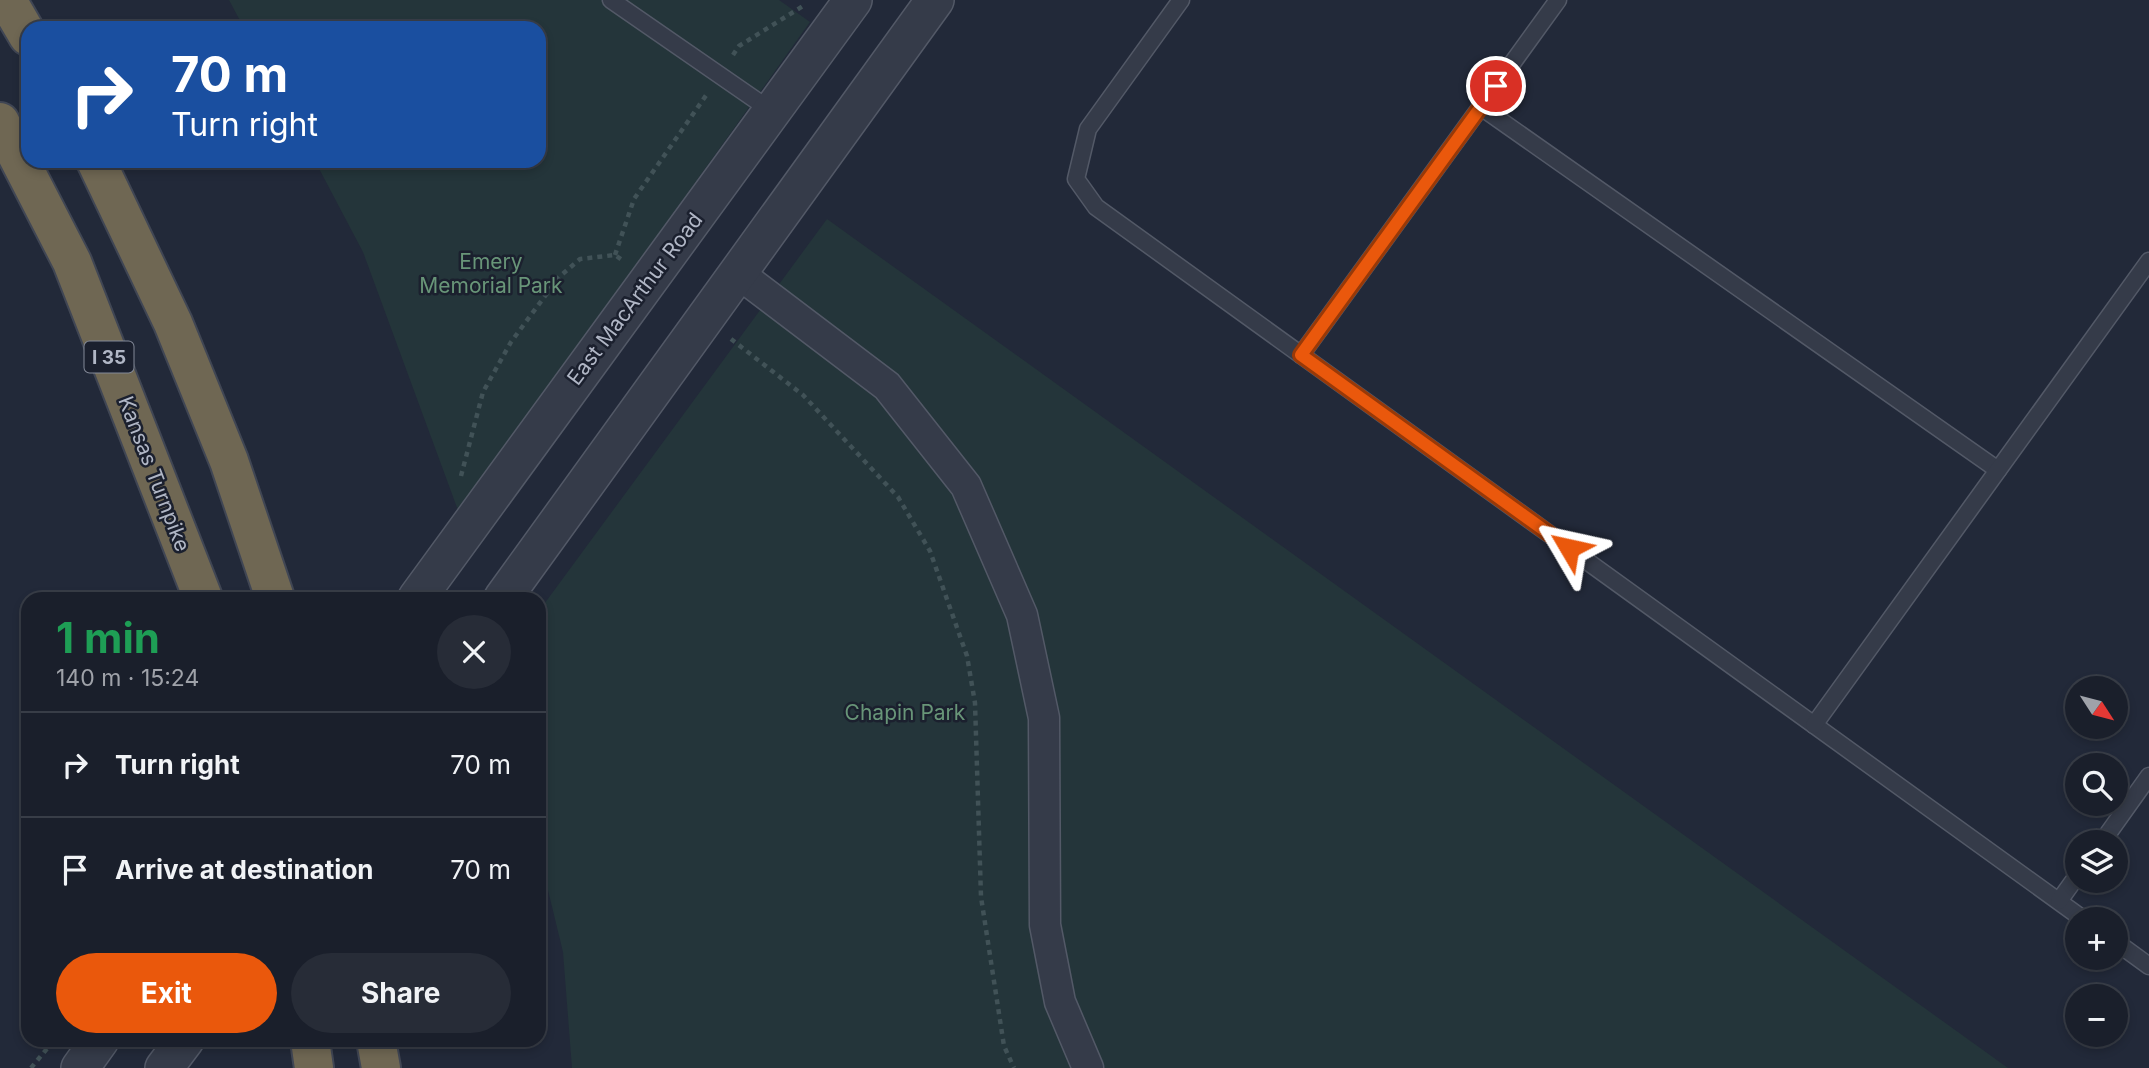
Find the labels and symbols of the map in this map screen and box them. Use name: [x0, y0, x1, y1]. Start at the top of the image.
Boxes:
pin: [1466, 56, 1526, 116]
street label: East MacArthur Road: [562, 208, 708, 390]
park label: Emery Memorial Park: [419, 249, 563, 298]
road number: I 35: [84, 342, 134, 372]
street label: Kansas Turnpike: [113, 393, 196, 555]
position arrow: [1532, 511, 1606, 585]
north arrow: [2065, 676, 2128, 738]
park label: Chapin Park: [845, 700, 966, 725]

